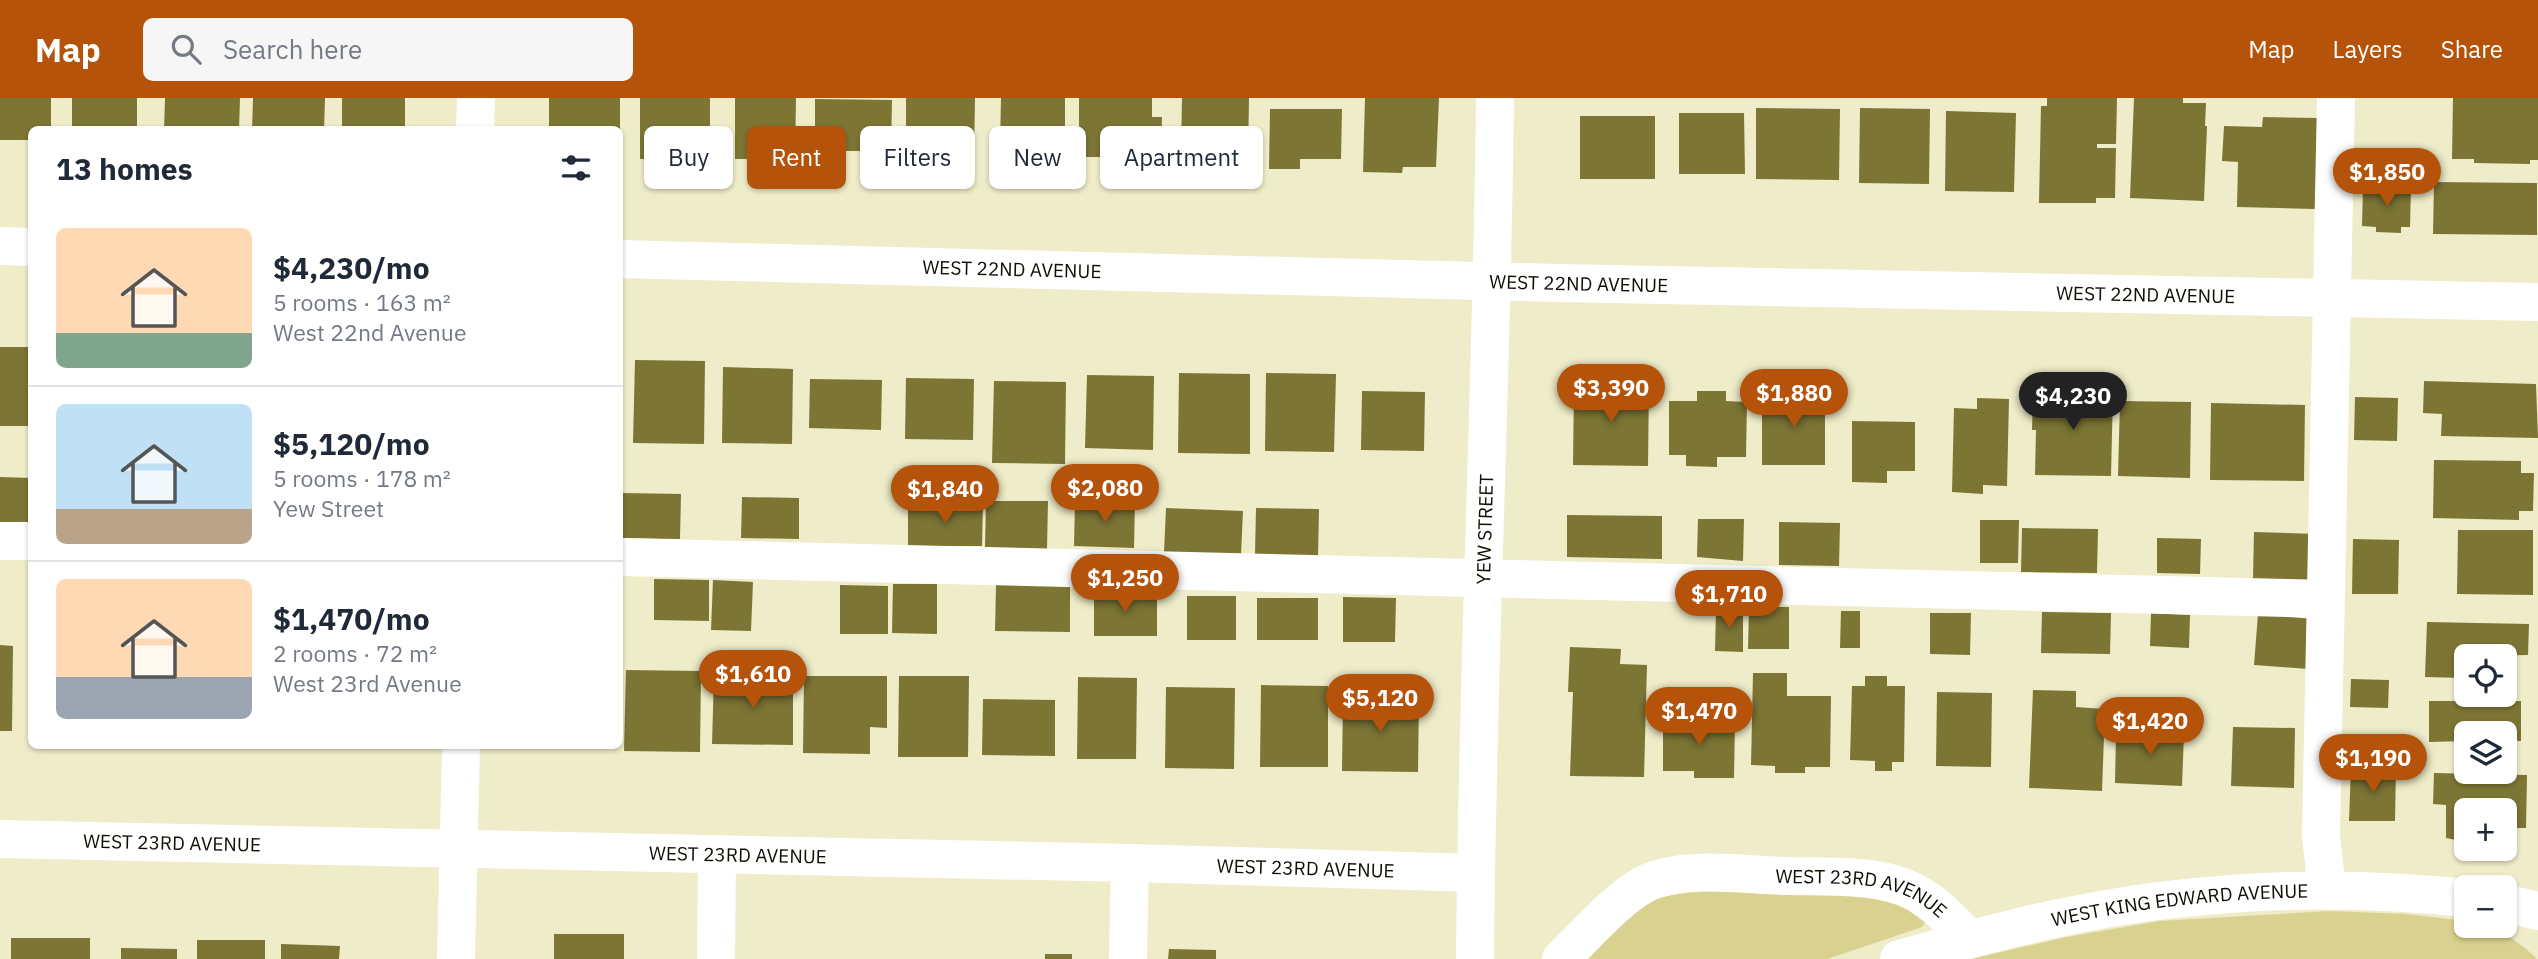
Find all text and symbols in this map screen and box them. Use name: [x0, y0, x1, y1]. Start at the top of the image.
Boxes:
search box: [143, 18, 633, 81]
text: Map: [35, 28, 101, 71]
icon: search: [167, 30, 205, 68]
text: Search here: [223, 32, 362, 66]
text: Map: [2248, 33, 2295, 65]
text: Layers: [2333, 33, 2403, 65]
text: Share: [2441, 33, 2503, 65]
chip: Buy: [644, 126, 733, 189]
chip: Rent: [747, 126, 846, 189]
chip: Filters: [860, 126, 975, 189]
chip: New: [989, 126, 1086, 189]
chip: Apartment: [1100, 126, 1263, 189]
pin: $1,850: [2330, 148, 2444, 208]
text: 13 homes: [56, 149, 193, 188]
icon: filters: [557, 149, 595, 187]
text: $1,850: [2349, 156, 2425, 186]
text: $4,230/mo: [273, 248, 430, 287]
street label: WEST 22ND AVENUE: [922, 255, 1102, 283]
icon: home: [112, 256, 196, 340]
street label: WEST 22ND AVENUE: [1489, 269, 1668, 297]
street label: WEST 22ND AVENUE: [2056, 281, 2235, 308]
text: 5 rooms · 163 m²: [273, 287, 451, 317]
text: West 22nd Avenue: [273, 317, 467, 347]
pin: $3,390: [1554, 364, 1668, 424]
pin: $1,880: [1737, 370, 1851, 429]
text: $3,390: [1573, 372, 1649, 402]
pin: $4,230: [2016, 372, 2130, 432]
text: $1,880: [1756, 377, 1832, 407]
text: $4,230: [2035, 380, 2111, 410]
text: $5,120/mo: [273, 424, 430, 463]
icon: home: [112, 432, 196, 516]
text: 5 rooms · 178 m²: [273, 463, 451, 493]
pin: $2,080: [1048, 464, 1162, 524]
pin: $1,840: [888, 466, 1002, 525]
text: $2,080: [1067, 472, 1143, 502]
text: $1,840: [907, 473, 983, 503]
street label: YEW STREET: [1471, 473, 1498, 585]
text: Yew Street: [273, 493, 384, 523]
pin: $1,250: [1068, 554, 1182, 614]
text: $1,250: [1087, 562, 1163, 592]
pin: $1,710: [1672, 570, 1786, 630]
text: $1,710: [1691, 578, 1767, 608]
text: $1,470/mo: [273, 599, 430, 638]
icon: home: [112, 607, 196, 691]
text: 2 rooms · 72 m²: [273, 638, 437, 668]
map controls: [2454, 644, 2517, 938]
button: locate: [2454, 644, 2517, 707]
pin: $1,610: [696, 650, 810, 710]
text: $1,610: [715, 658, 791, 688]
text: West 23rd Avenue: [273, 668, 462, 698]
pin: $5,120: [1323, 674, 1437, 734]
text: $5,120: [1342, 682, 1418, 712]
pin: $1,470: [1642, 688, 1756, 747]
text: $1,470: [1661, 695, 1737, 725]
pin: $1,420: [2093, 698, 2207, 757]
text: $1,420: [2112, 705, 2188, 735]
button: layers: [2454, 721, 2517, 784]
pin: $1,190: [2316, 734, 2430, 794]
text: $1,190: [2335, 742, 2411, 772]
button: +: [2454, 798, 2517, 861]
street label: WEST 23RD AVENUE: [83, 829, 261, 857]
street label: WEST 23RD AVENUE: [649, 841, 827, 869]
street label: WEST 23RD AVENUE: [1216, 854, 1395, 883]
street label: WEST 23RD AVENUE: [1775, 864, 1952, 923]
button: −: [2454, 875, 2517, 938]
street label: WEST KING EDWARD AVENUE: [2049, 879, 2308, 931]

